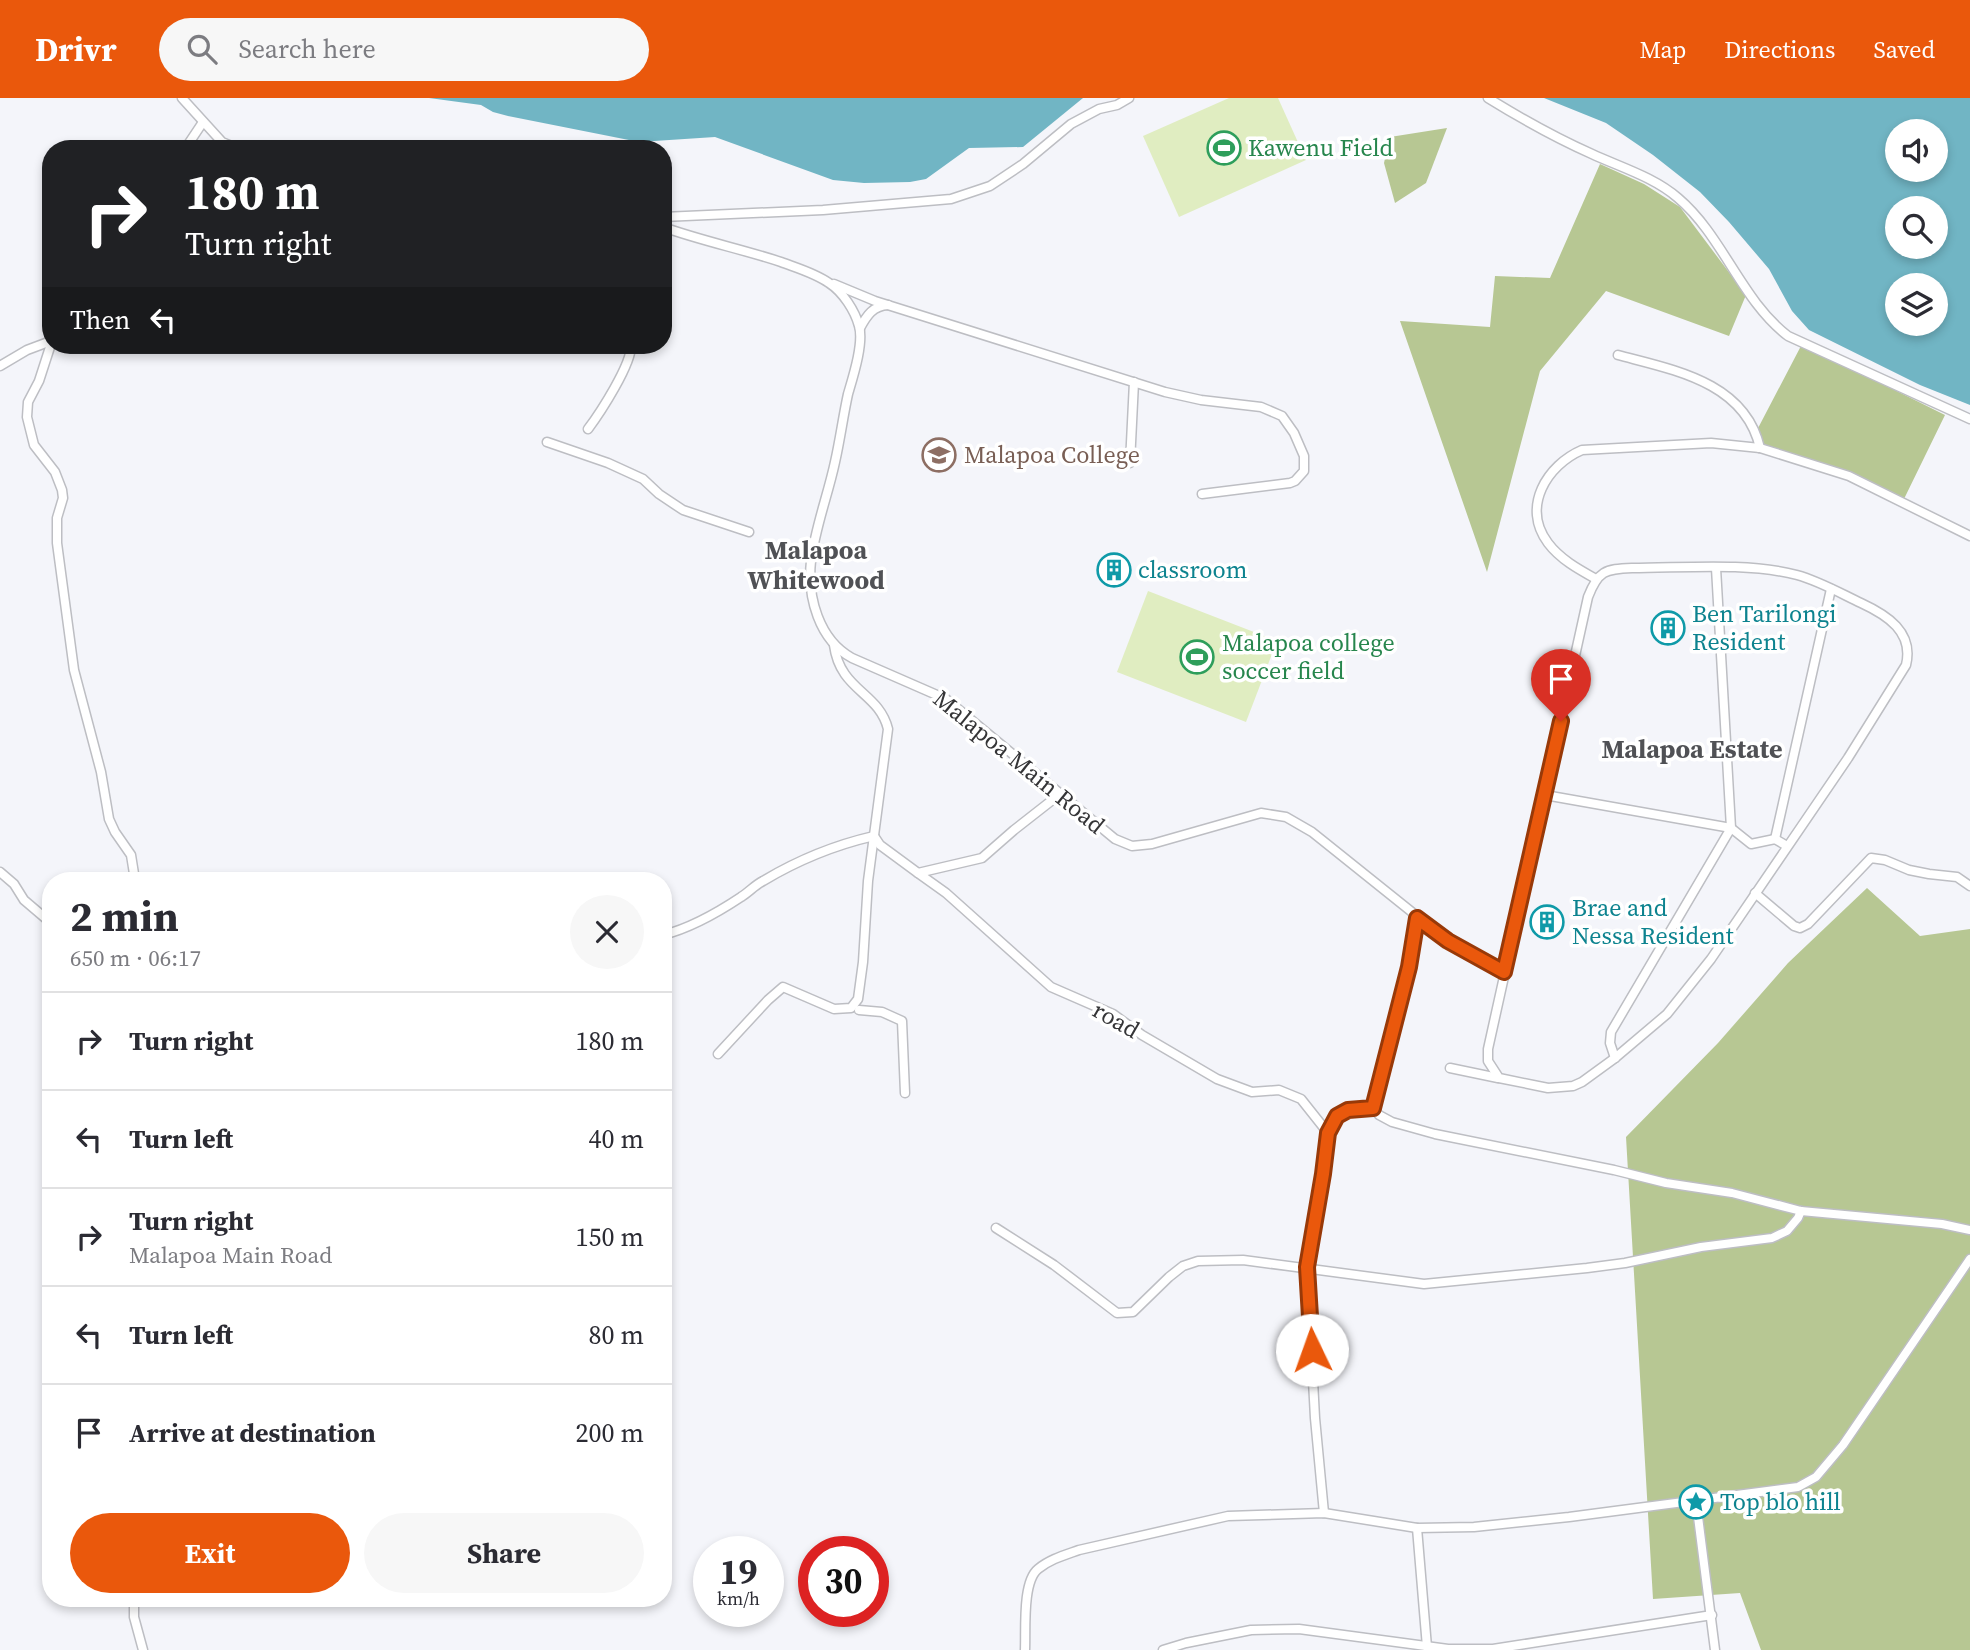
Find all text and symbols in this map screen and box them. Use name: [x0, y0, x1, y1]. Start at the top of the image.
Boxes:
search box: [159, 18, 649, 81]
text: Drivr: [35, 27, 117, 72]
icon: search: [183, 30, 221, 68]
text: Search here: [239, 31, 376, 67]
text: Map: [1639, 33, 1686, 66]
text: Directions: [1724, 33, 1835, 66]
text: Saved: [1873, 33, 1935, 66]
map controls: [1885, 119, 1948, 336]
button: sound: [1885, 119, 1948, 182]
sports icon: Kawenu Field: [1205, 129, 1243, 167]
place label: Kawenu Field: [1248, 131, 1394, 164]
text: 180 m: [185, 158, 320, 225]
icon: right: [70, 168, 161, 259]
button: search: [1885, 196, 1948, 259]
text: Turn right: [185, 222, 331, 266]
button: layers: [1885, 273, 1948, 336]
icon: left: [144, 301, 182, 339]
text: Then: [70, 302, 130, 338]
school or university icon: Malapoa College: [920, 436, 958, 474]
place label: Malapoa College: [964, 438, 1140, 471]
district label: Malapoa Whitewood: [747, 532, 885, 598]
building icon: classroom: [1095, 551, 1133, 589]
place label: classroom: [1138, 553, 1247, 586]
place label: Ben Tarilongi Resident: [1692, 597, 1836, 658]
building icon: Ben Tarilongi Resident: [1649, 609, 1687, 647]
place label: Malapoa college soccer field: [1222, 626, 1395, 687]
sports icon: Malapoa college soccer field: [1178, 638, 1216, 676]
pin: [1531, 649, 1591, 721]
icon: arrive: [1542, 660, 1580, 698]
street label: Malapoa Main Road: [927, 682, 1112, 841]
district label: Malapoa Estate: [1601, 731, 1783, 767]
text: 2 min: [70, 887, 179, 945]
place label: Brae and Nessa Resident: [1572, 891, 1734, 952]
button: close: [570, 895, 644, 969]
building icon: Brae and Nessa Resident: [1528, 903, 1566, 941]
text: 650 m · 06:17: [70, 942, 201, 974]
street label: road: [1087, 993, 1146, 1046]
icon: right: [70, 1022, 108, 1060]
text: Turn right: [129, 1023, 253, 1059]
text: 180 m: [576, 1023, 644, 1059]
icon: left: [70, 1120, 108, 1158]
text: Turn left: [129, 1121, 233, 1157]
text: 40 m: [589, 1121, 644, 1157]
text: Turn right: [129, 1203, 253, 1239]
icon: right: [70, 1218, 108, 1256]
text: 150 m: [576, 1219, 644, 1255]
text: Malapoa Main Road: [129, 1239, 332, 1271]
position arrow: [1275, 1313, 1349, 1387]
icon: left: [70, 1316, 108, 1354]
text: Turn left: [129, 1317, 233, 1353]
text: 80 m: [589, 1317, 644, 1353]
icon: arrive: [70, 1414, 108, 1452]
text: Arrive at destination: [129, 1415, 376, 1451]
text: 200 m: [576, 1415, 644, 1451]
place icon: Top blo hill: [1677, 1483, 1715, 1521]
place label: Top blo hill: [1720, 1485, 1841, 1518]
button: Exit: [70, 1513, 350, 1593]
button: Share: [364, 1513, 644, 1593]
speed limit sign: 30: [798, 1536, 889, 1627]
text: 19: [720, 1548, 757, 1596]
text: km/h: [717, 1586, 760, 1611]

